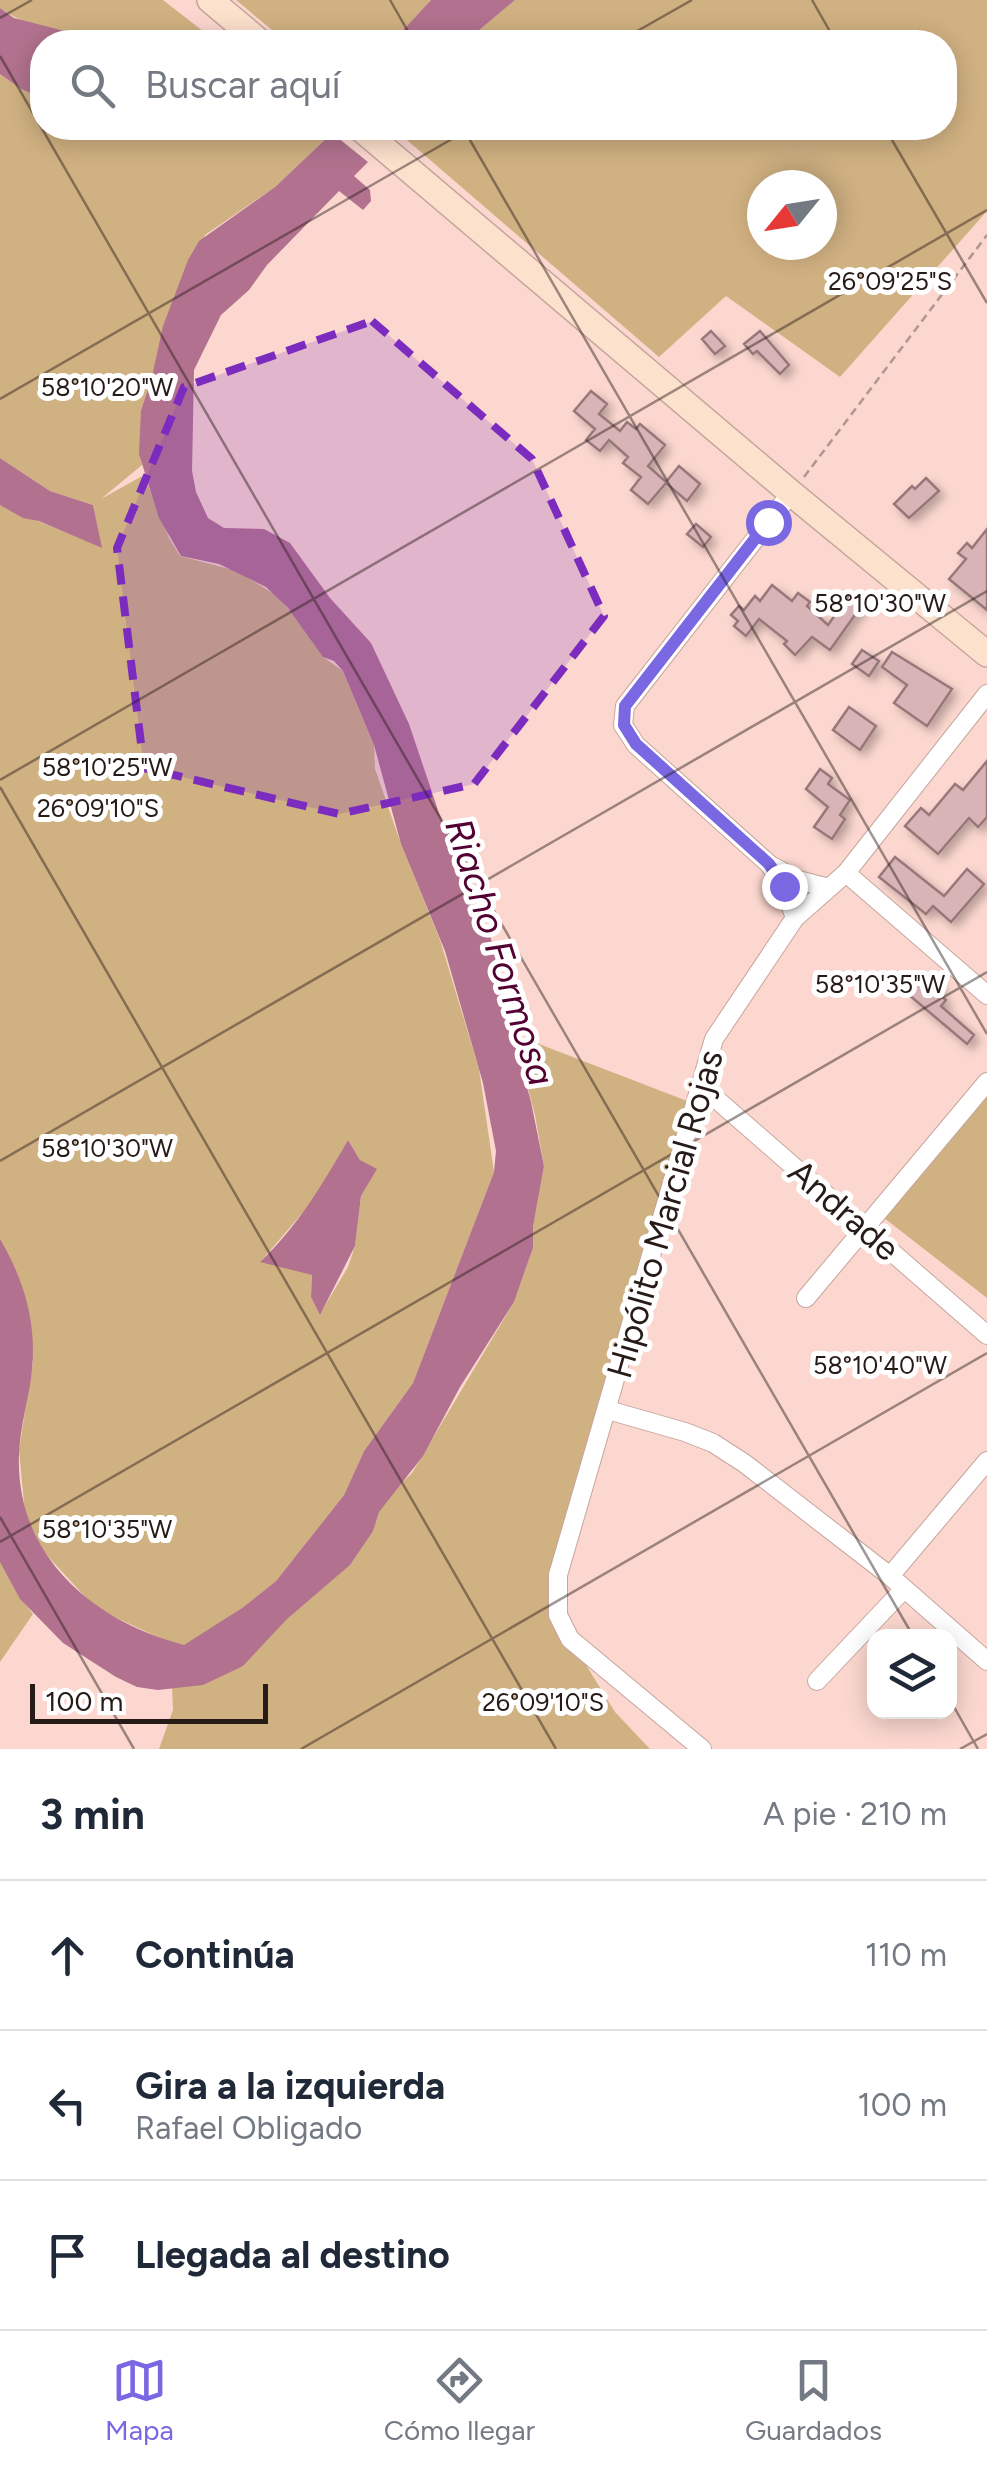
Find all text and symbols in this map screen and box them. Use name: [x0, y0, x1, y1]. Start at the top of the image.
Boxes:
search box: [30, 30, 957, 140]
icon: search: [65, 58, 120, 113]
text: Buscar aquí: [145, 62, 341, 108]
north arrow: [747, 170, 837, 260]
text: 26°09'25"S: [828, 266, 952, 296]
text: 58°10'20"W: [41, 372, 173, 402]
route start: [746, 500, 792, 546]
text: 58°10'30"W: [814, 588, 946, 618]
text: 58°10'25"W: [42, 752, 172, 782]
text: 26°09'10"S: [37, 793, 159, 823]
water label: Riacho Formosa: [435, 813, 565, 1091]
route end: [762, 864, 808, 910]
text: 58°10'35"W: [815, 969, 945, 999]
street label: Hipólito Marcial Rojas: [598, 1045, 732, 1383]
text: 58°10'30"W: [41, 1133, 173, 1163]
street label: Andrade: [780, 1151, 908, 1269]
text: 58°10'40"W: [813, 1350, 947, 1380]
text: 58°10'35"W: [42, 1514, 172, 1544]
map controls: [867, 1629, 957, 1719]
button: layers: [867, 1629, 957, 1719]
scale bar: [30, 1679, 268, 1724]
text: 100 m: [45, 1684, 123, 1718]
text: 26°09'10"S: [482, 1687, 604, 1717]
text: 3 min: [40, 1789, 145, 1840]
text: A pie · 210 m: [763, 1795, 947, 1833]
icon: ahead: [40, 1928, 95, 1983]
text: Continúa: [135, 1932, 295, 1978]
text: 110 m: [865, 1936, 947, 1974]
text: Gira a la izquierda: [135, 2063, 445, 2109]
icon: left: [40, 2078, 95, 2133]
text: 100 m: [858, 2086, 947, 2124]
text: Rafael Obligado: [135, 2109, 362, 2147]
icon: arrive: [40, 2228, 95, 2283]
text: Llegada al destino: [135, 2232, 450, 2278]
tab: Mapa: [105, 2353, 174, 2447]
tab: Cómo llegar: [384, 2353, 535, 2447]
tab: Guardados: [745, 2353, 882, 2447]

